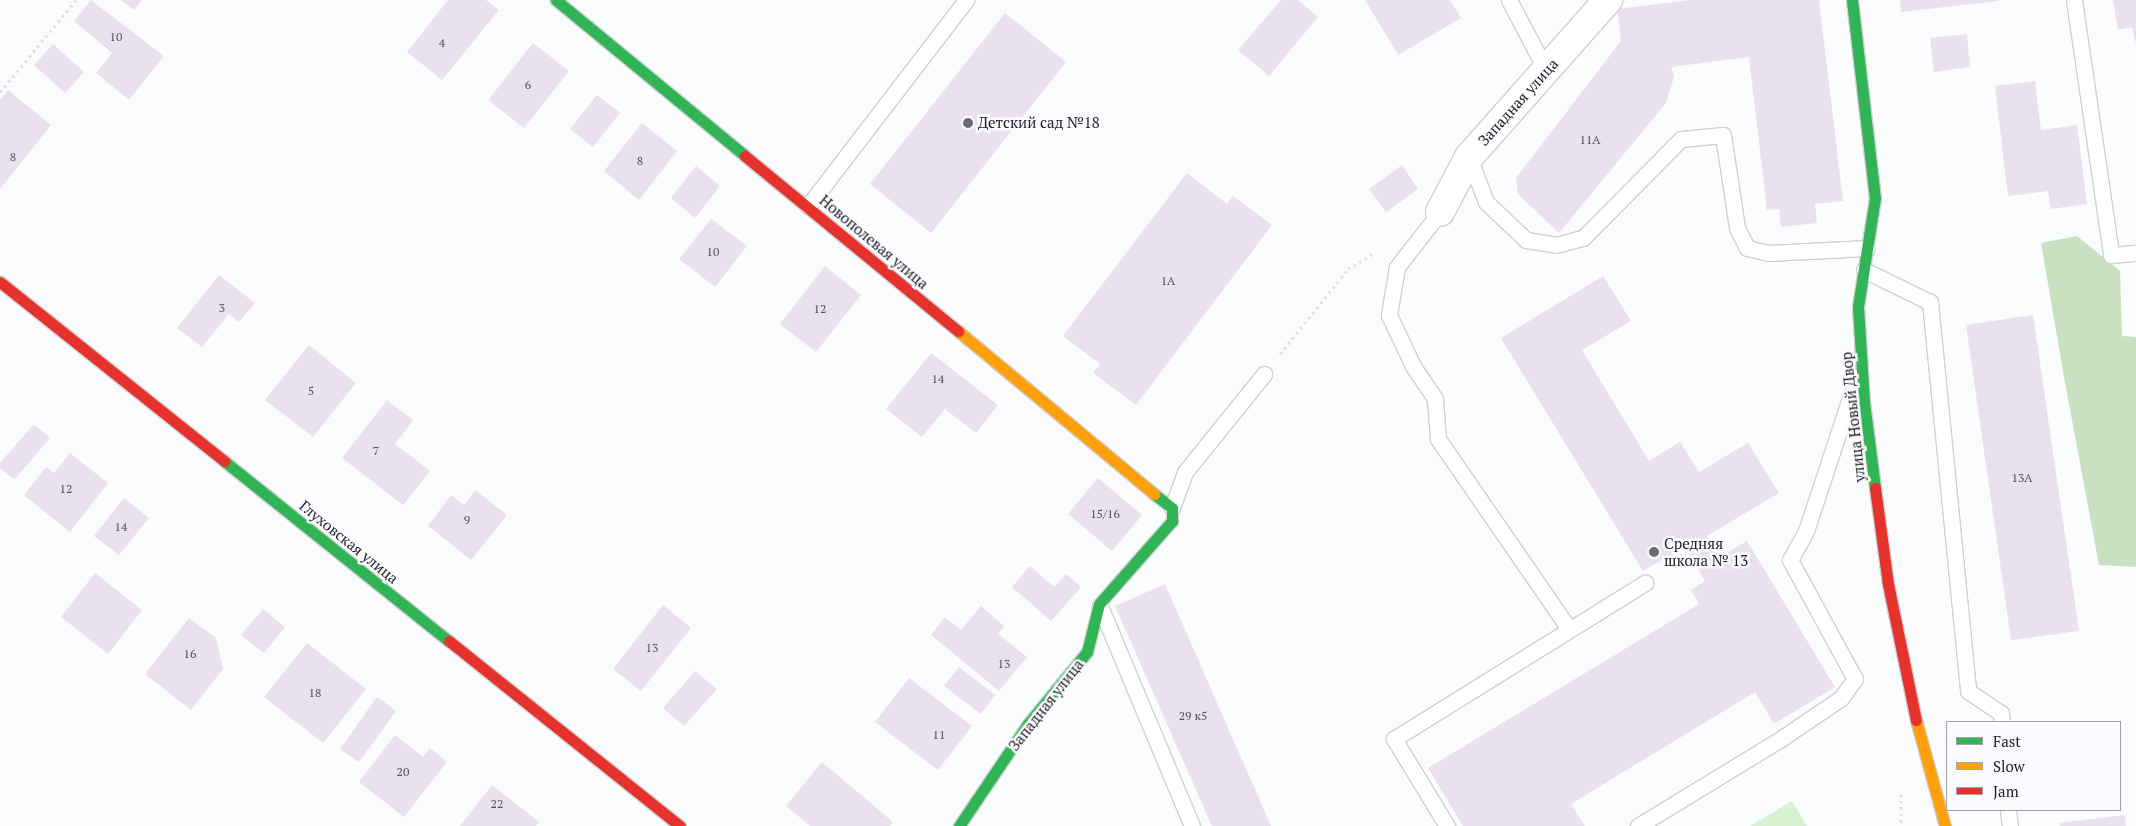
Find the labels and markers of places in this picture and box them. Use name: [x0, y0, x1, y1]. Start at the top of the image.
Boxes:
place label: Детский сад №18: [978, 114, 1100, 132]
marker: Детский сад №18: [962, 117, 974, 129]
place label: Средняя школа № 13: [1664, 534, 1748, 569]
marker: Средняя школа № 13: [1648, 546, 1660, 558]

